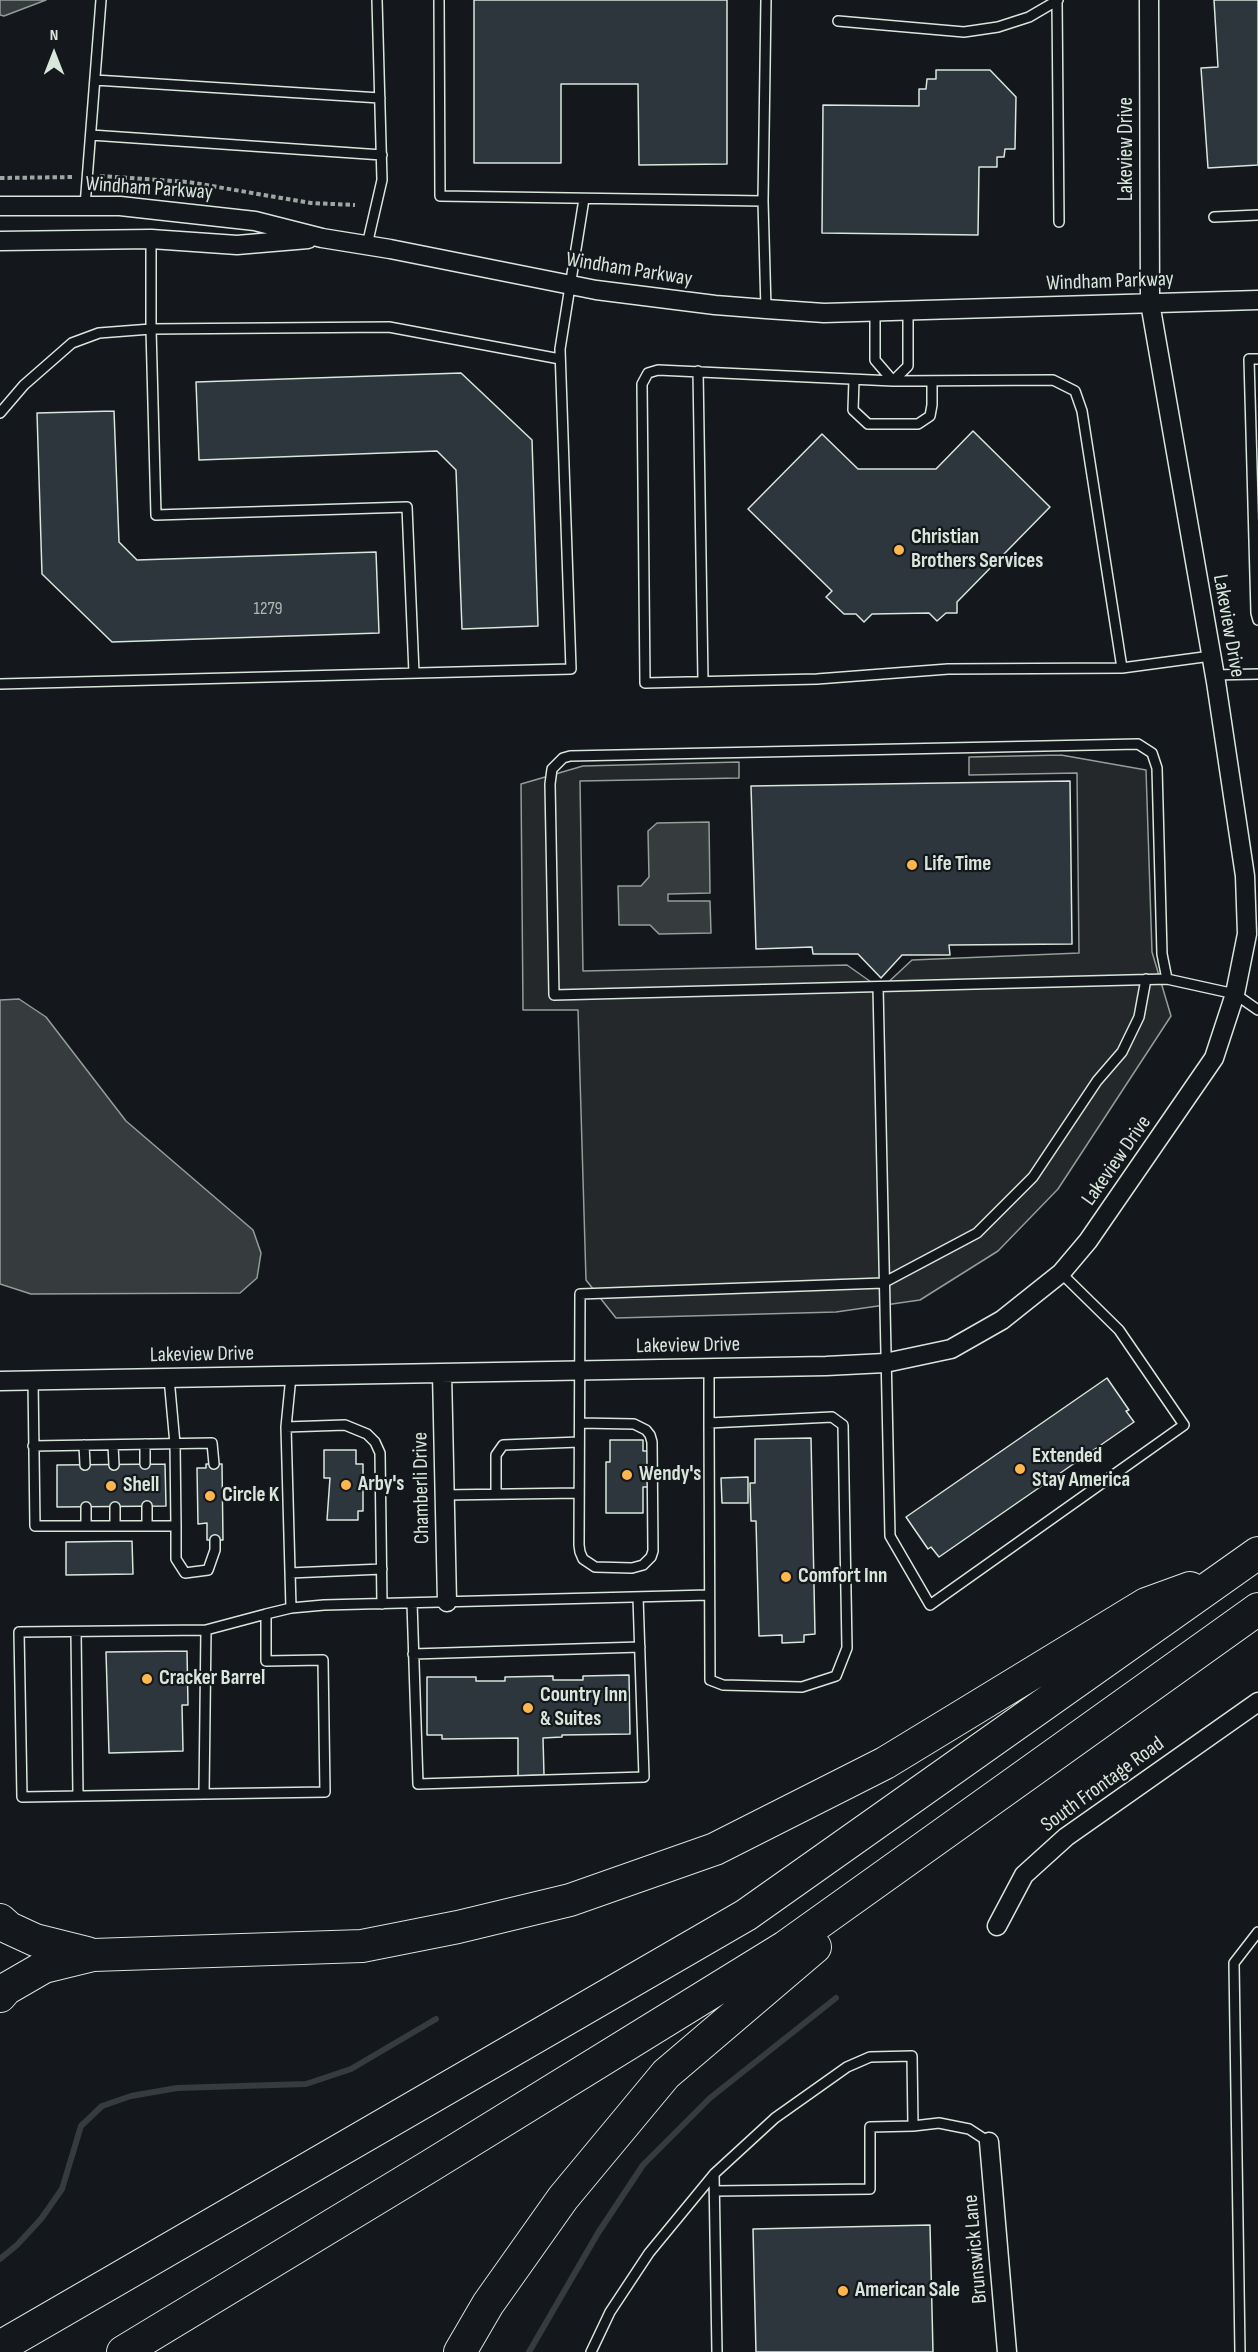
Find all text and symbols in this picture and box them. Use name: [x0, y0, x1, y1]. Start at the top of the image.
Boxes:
north arrow: [24, 24, 84, 84]
text: N: [50, 26, 58, 45]
street label: Lakeview Drive: [1114, 97, 1140, 201]
street label: Windham Parkway: [85, 172, 213, 206]
street label: Windham Parkway: [564, 248, 694, 292]
street label: Windham Parkway: [1046, 267, 1174, 297]
place label: Christian Brothers Services: [911, 525, 1043, 575]
marker: Christian Brothers Services: [892, 543, 906, 557]
street label: Lakeview Drive: [1207, 573, 1249, 679]
house number: 1279: [253, 598, 283, 620]
place label: Life Time: [924, 852, 991, 878]
marker: Life Time: [905, 858, 919, 872]
street label: Lakeview Drive: [1077, 1111, 1157, 1211]
street label: Lakeview Drive: [636, 1332, 740, 1360]
street label: Lakeview Drive: [150, 1341, 254, 1369]
street label: Chamberli Drive: [408, 1432, 436, 1544]
place label: Extended Stay America: [1032, 1444, 1130, 1494]
place label: Wendy's: [639, 1462, 701, 1488]
marker: Extended Stay America: [1013, 1462, 1027, 1476]
marker: Wendy's: [620, 1468, 634, 1482]
place label: Arby's: [358, 1472, 404, 1498]
place label: Shell: [123, 1473, 159, 1499]
marker: Arby's: [339, 1478, 353, 1492]
marker: Shell: [104, 1479, 118, 1493]
place label: Circle K: [222, 1483, 279, 1509]
marker: Circle K: [203, 1489, 217, 1503]
place label: Comfort Inn: [798, 1564, 887, 1590]
marker: Comfort Inn: [779, 1570, 793, 1584]
place label: Cracker Barrel: [159, 1666, 265, 1692]
marker: Cracker Barrel: [140, 1672, 154, 1686]
place label: Country Inn & Suites: [540, 1683, 627, 1733]
marker: Country Inn & Suites: [521, 1701, 535, 1715]
street label: South Frontage Road: [1036, 1732, 1170, 1838]
street label: Brunswick Lane: [959, 2193, 993, 2305]
place label: American Sale: [855, 2278, 960, 2304]
marker: American Sale: [836, 2284, 850, 2298]

